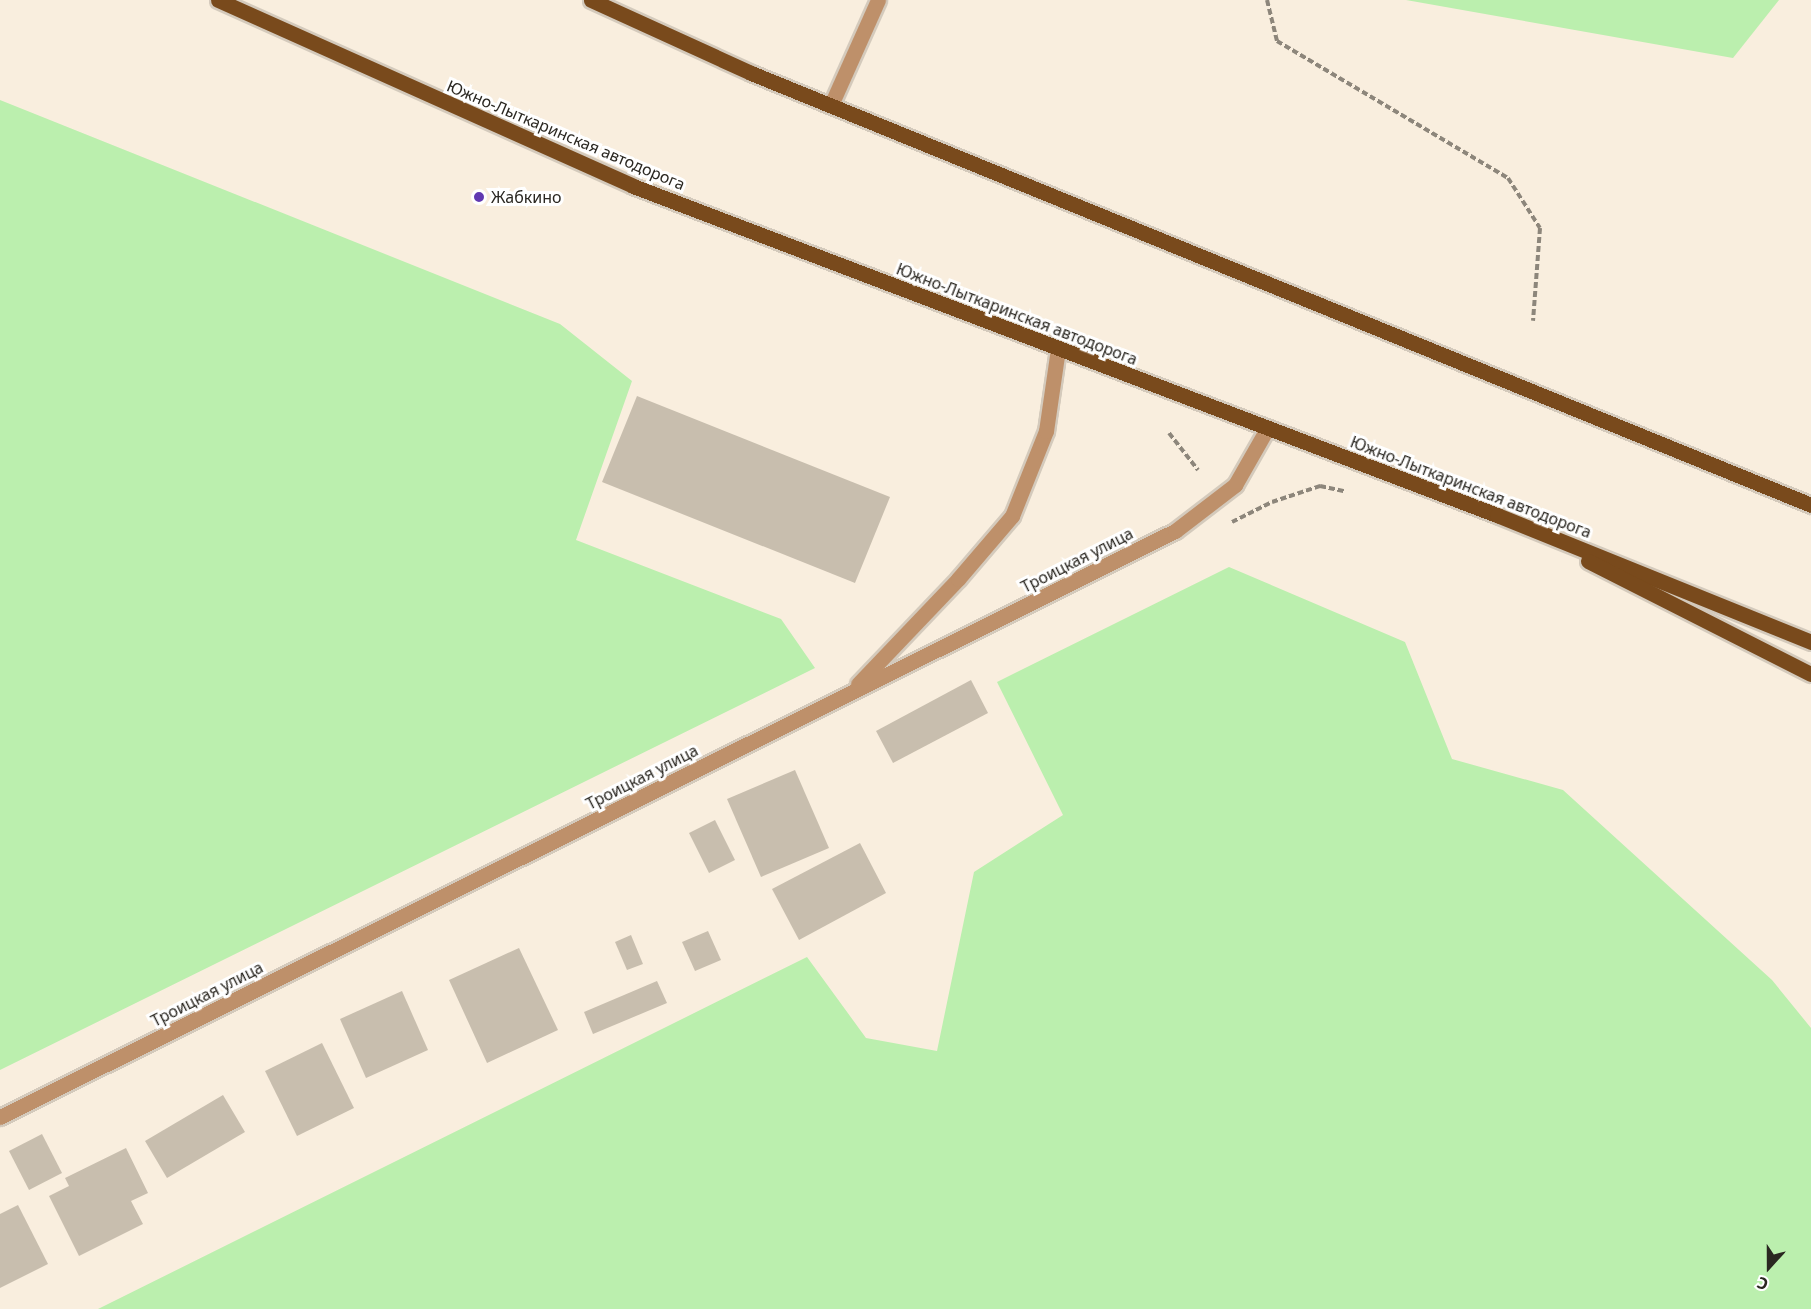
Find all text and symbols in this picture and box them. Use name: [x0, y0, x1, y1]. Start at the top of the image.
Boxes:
street label: Южно-Лыткаринская автодорога: [444, 76, 688, 194]
place label: Жабкино: [491, 187, 562, 207]
marker: Жабкино: [472, 190, 486, 204]
street label: Южно-Лыткаринская автодорога: [894, 259, 1140, 369]
street label: Южно-Лыткаринская автодорога: [1348, 432, 1594, 542]
street label: Троицкая улица: [1018, 523, 1136, 597]
street label: Троицкая улица: [583, 740, 701, 814]
street label: Троицкая улица: [148, 957, 266, 1031]
north arrow: [1739, 1237, 1799, 1297]
text: С: [1754, 1272, 1771, 1296]

